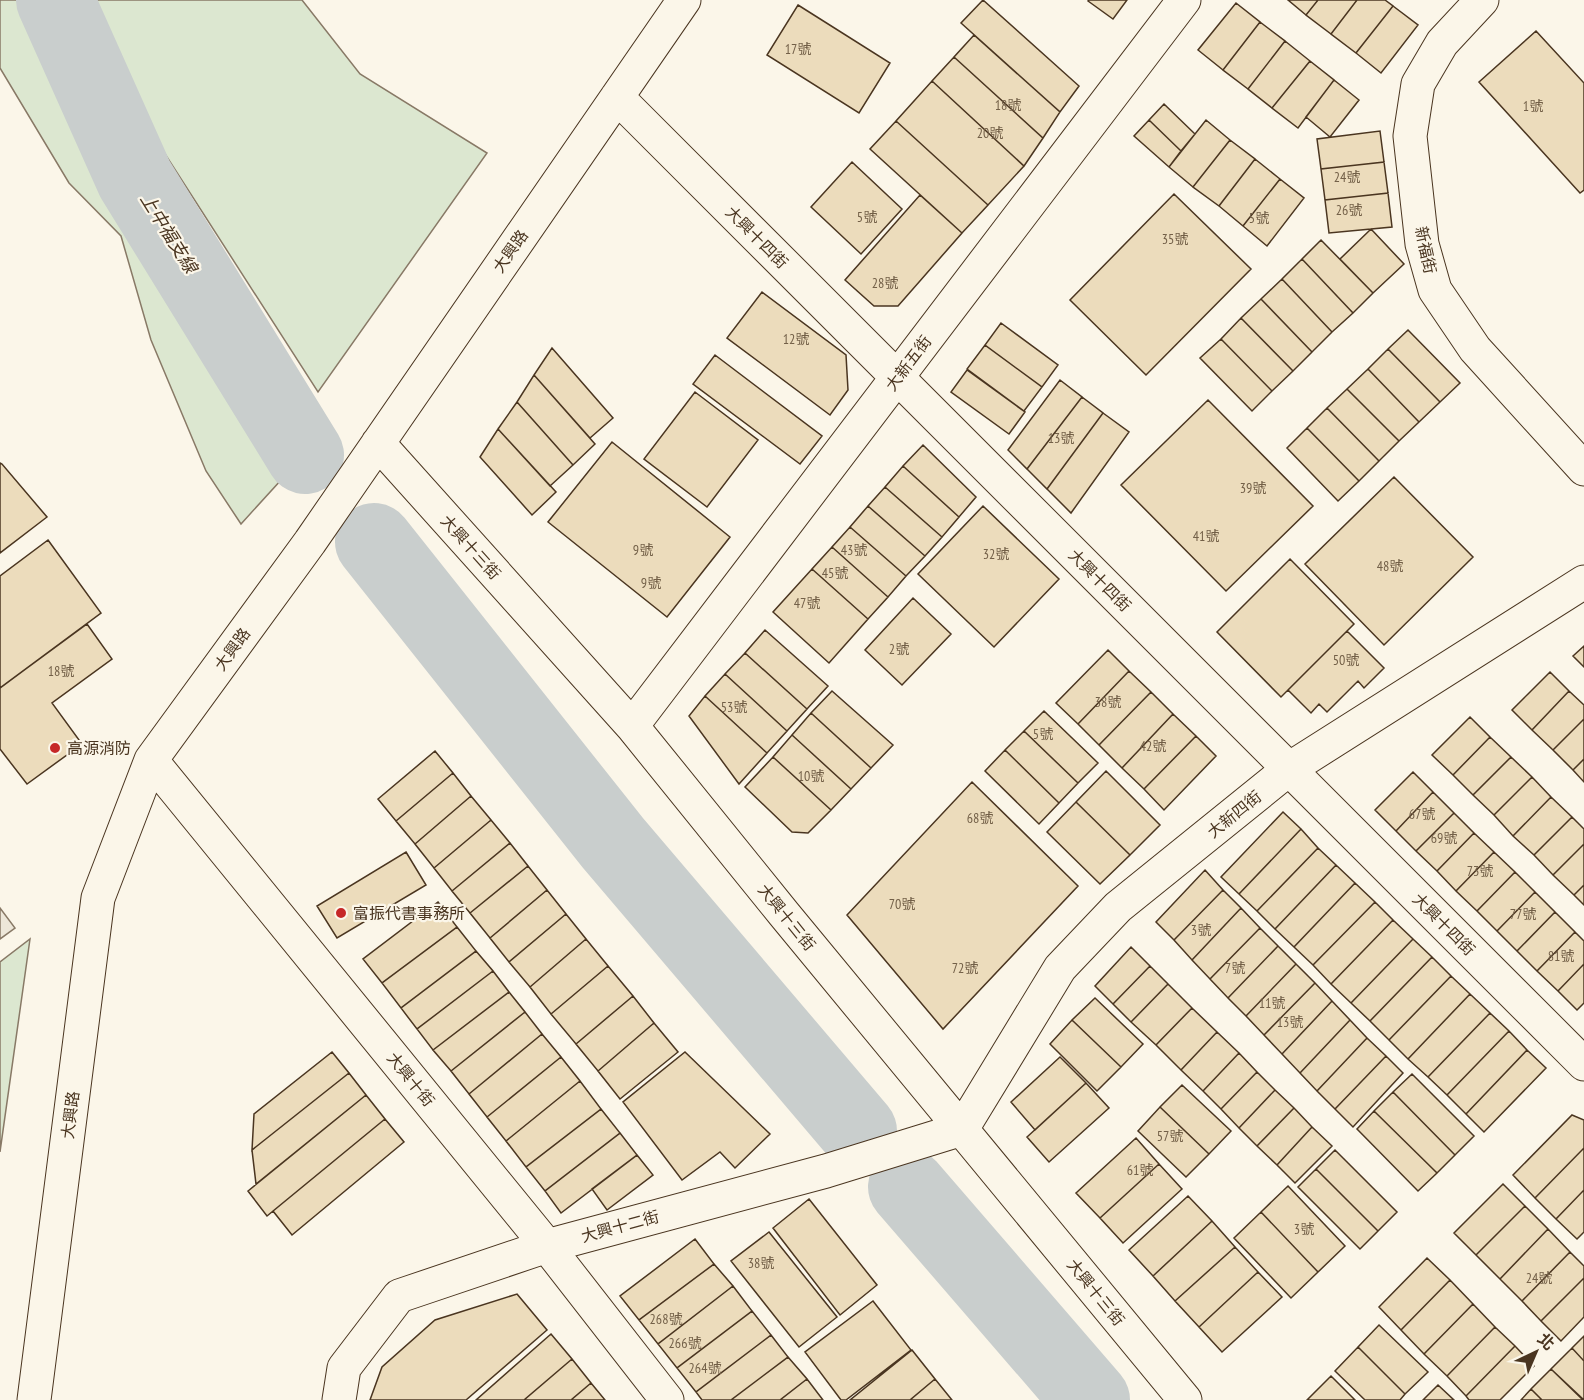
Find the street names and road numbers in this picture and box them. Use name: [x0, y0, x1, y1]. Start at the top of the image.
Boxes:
street label: 大興十四街: [722, 202, 792, 272]
street label: 新福街: [1411, 224, 1441, 276]
street label: 大興路: [488, 226, 532, 276]
street label: 大新五街: [881, 331, 935, 395]
street label: 大興十三街: [437, 511, 505, 583]
street label: 大興十四街: [1065, 545, 1135, 615]
street label: 大興路: [210, 624, 254, 674]
street label: 大新四街: [1203, 786, 1265, 842]
street label: 大興十三街: [754, 880, 820, 954]
street label: 大興十四街: [1409, 889, 1479, 959]
street label: 大興十街: [383, 1048, 439, 1110]
street label: 大興路: [57, 1090, 83, 1140]
street label: 大興十二街: [579, 1206, 661, 1246]
street label: 大興十三街: [1063, 1255, 1129, 1329]

